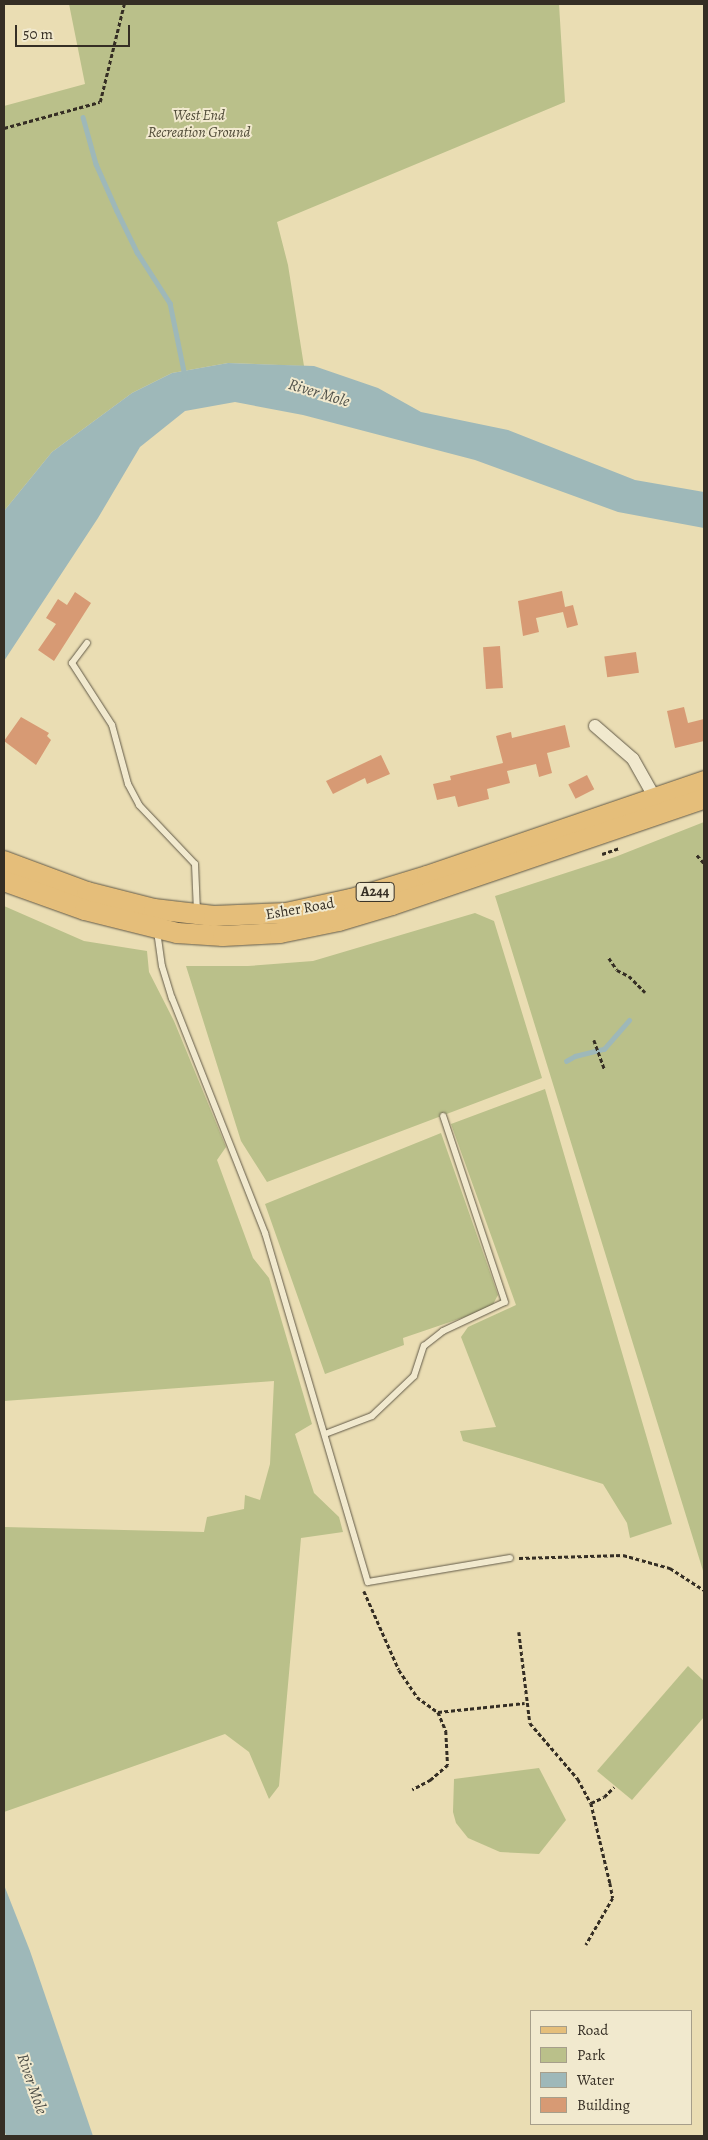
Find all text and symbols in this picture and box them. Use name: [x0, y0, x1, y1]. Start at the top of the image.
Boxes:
scale bar: [18, 15, 132, 47]
text: 50 m: [23, 24, 53, 44]
park label: West End Recreation Ground: [148, 106, 250, 141]
water label: River Mole: [286, 375, 352, 411]
road number: A244: [355, 880, 395, 904]
street label: Esher Road: [264, 894, 336, 924]
legend: [530, 2010, 693, 2125]
text: Road: [577, 2020, 608, 2040]
text: Park: [577, 2045, 605, 2065]
water label: River Mole: [13, 2051, 51, 2117]
text: Water: [577, 2070, 614, 2090]
text: Building: [577, 2095, 630, 2115]

